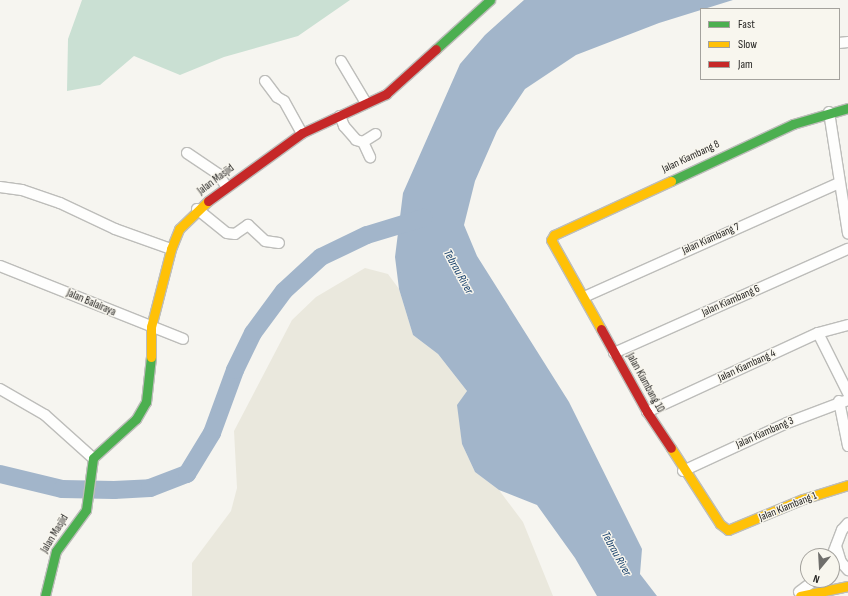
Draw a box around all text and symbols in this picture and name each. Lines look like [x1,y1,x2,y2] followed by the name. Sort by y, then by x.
[700,8,840,80] legend
[738,17,755,32] text: Fast
[738,37,757,52] text: Slow
[738,57,753,72] text: Jam
[660,138,722,176] street label: Jalan Kiambang 8
[195,162,237,198] street label: Jalan Masjid
[680,220,742,258] street label: Jalan Kiambang 7
[440,247,476,297] water label: Tebrau River
[700,282,762,320] street label: Jalan Kiambang 6
[64,287,118,319] street label: Jalan Balairaya
[716,347,778,385] street label: Jalan Kiambang 4
[623,351,667,415] street label: Jalan Kiambang 10
[734,414,796,452] street label: Jalan Kiambang 3
[757,489,819,525] street label: Jalan Kiambang 1
[38,512,72,556] street label: Jalan Masjid
[598,529,634,579] water label: Tebrau River
[800,548,840,588] north arrow
[812,572,821,586] text: N

